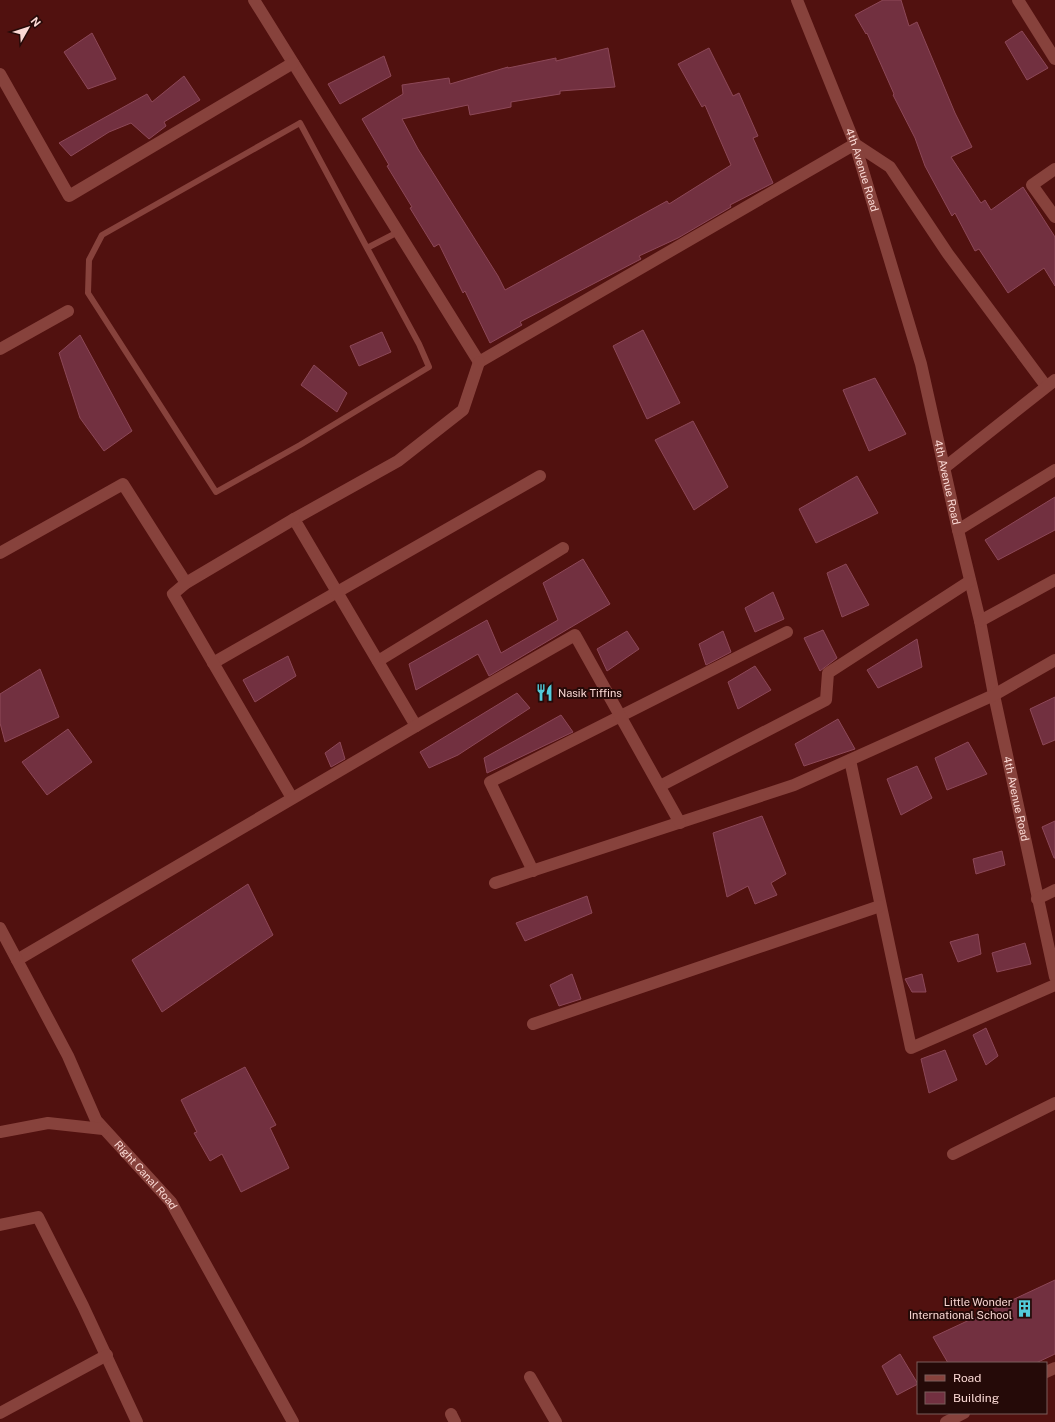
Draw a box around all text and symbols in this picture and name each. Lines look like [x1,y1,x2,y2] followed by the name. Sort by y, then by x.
[8,8,48,48] north arrow
[28,15,43,29] text: N
[843,126,881,213] street label: 4th Avenue Road
[932,439,963,526] street label: 4th Avenue Road
[535,683,555,703] restaurant icon: Nasik Tiffins
[558,687,622,699] place label: Nasik Tiffins
[1001,755,1031,842] street label: 4th Avenue Road
[112,1138,180,1211] street label: Right Canal Road
[909,1296,1012,1321] place label: Little Wonder International School
[1015,1298,1035,1318] building icon: Little Wonder International School
[917,1362,1047,1414] legend
[953,1371,981,1385] text: Road
[953,1391,999,1405] text: Building

